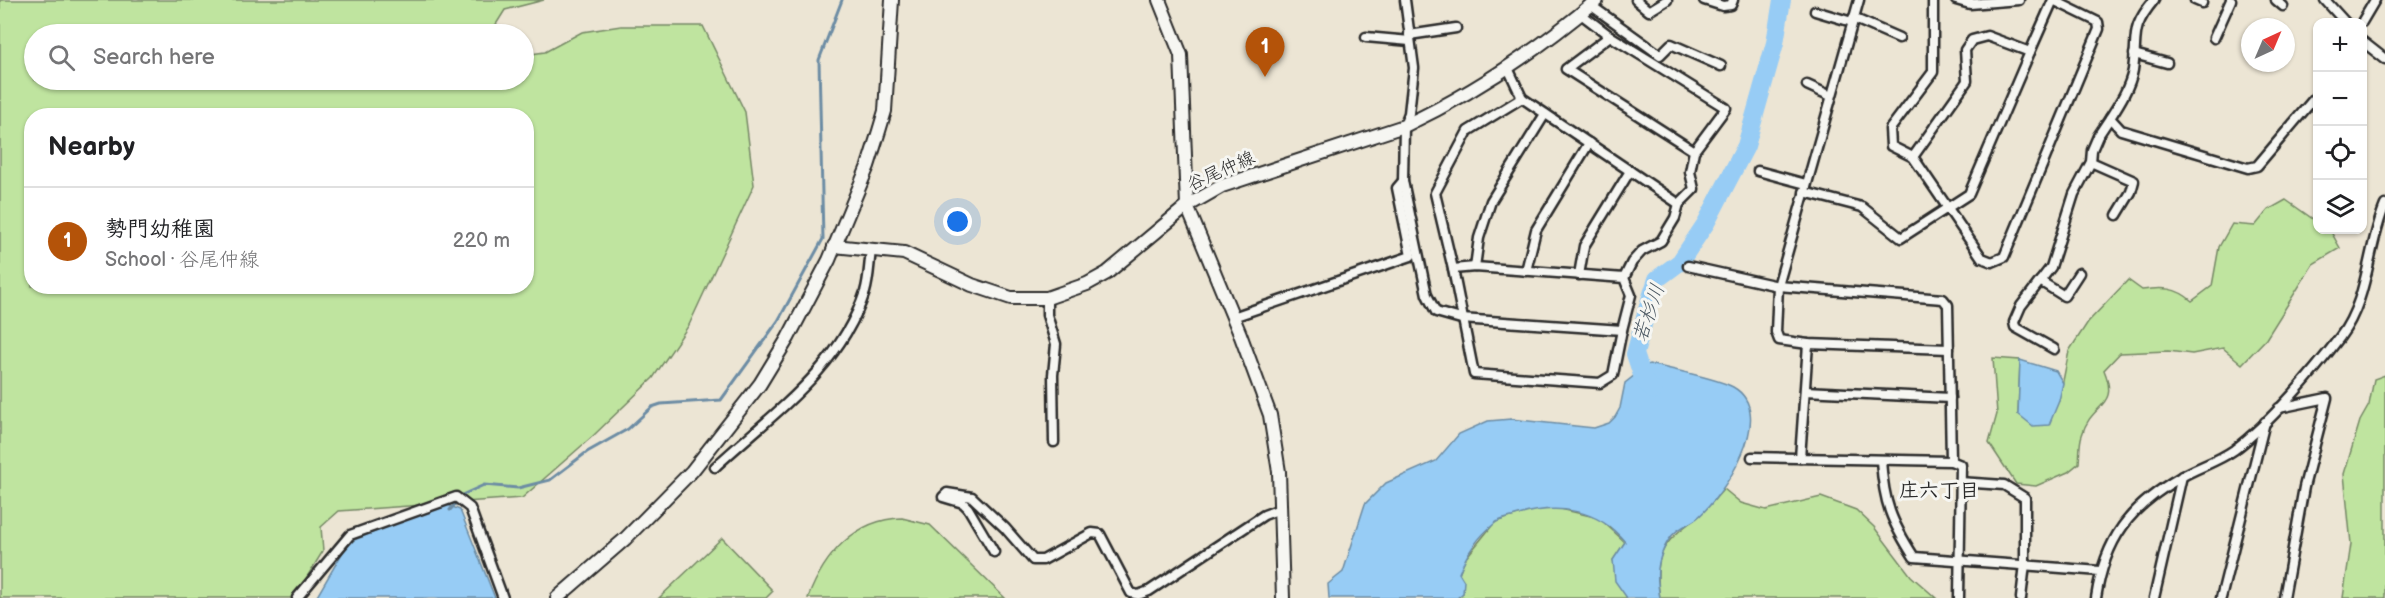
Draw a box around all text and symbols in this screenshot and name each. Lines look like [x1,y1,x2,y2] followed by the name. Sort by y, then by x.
[2241,18,2295,72] north arrow
[2313,18,2367,234] map controls
[2313,18,2367,72] button: +
[24,24,534,90] search box
[1246,28,1284,77] pin: 1
[45,41,78,74] icon: search
[93,44,215,71] text: Search here
[2313,72,2367,126] button: −
[2313,126,2367,180] button: locate
[48,132,135,163] text: Nearby
[1184,147,1258,195] street label: 谷尾仲線
[2313,180,2367,234] button: layers
[943,207,972,236] your location
[105,216,215,243] text: 勢門幼稚園
[63,229,72,253] text: 1
[453,229,510,253] text: 220 m
[105,248,259,272] text: School · 谷尾仲線
[1628,281,1670,345] water label: 若杉川
[1899,479,1979,503] district label: 庄六丁目

